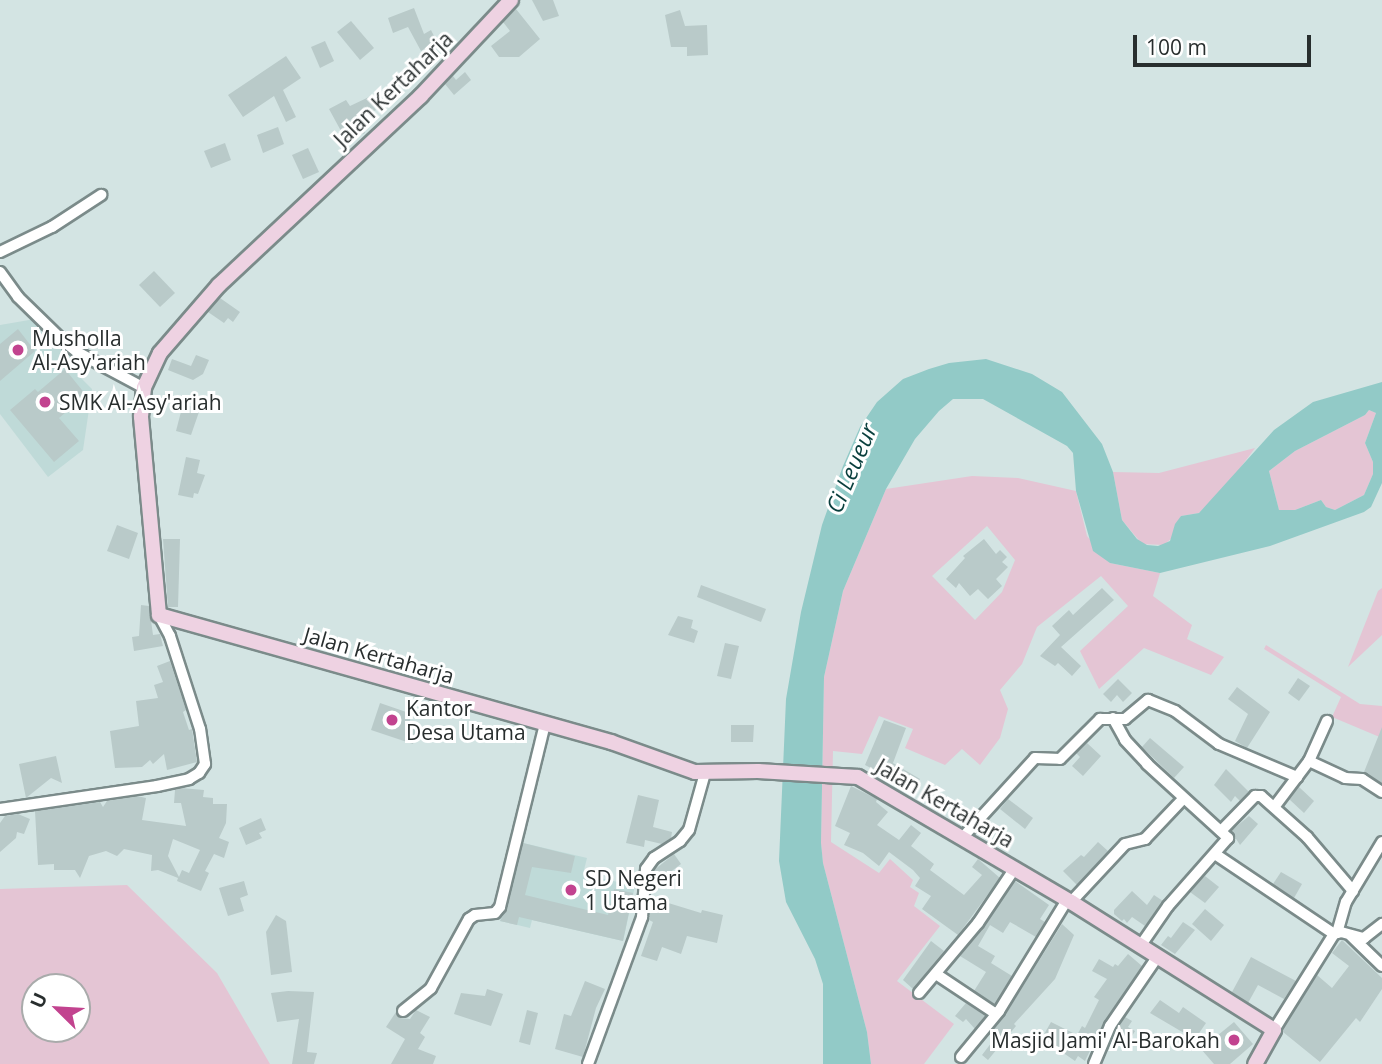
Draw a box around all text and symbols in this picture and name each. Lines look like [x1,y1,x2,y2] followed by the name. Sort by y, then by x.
[1137,21,1316,65] scale bar
[328,26,458,152] street label: Jalan Kertaharja
[1146,33,1207,61] text: 100 m
[32,325,146,375] place label: Musholla Al-Asy'ariah
[10,342,26,358] marker: Musholla Al-Asy'ariah
[59,389,222,415] place label: SMK Al-Asy'ariah
[37,394,53,410] marker: SMK Al-Asy'ariah
[820,419,882,517] water label: Ci Leueur
[301,622,457,688] street label: Jalan Kertaharja
[406,695,526,745] place label: Kantor Desa Utama
[384,712,400,728] marker: Kantor Desa Utama
[872,753,1018,853] street label: Jalan Kertaharja
[585,865,682,915] place label: SD Negeri 1 Utama
[563,882,579,898] marker: SD Negeri 1 Utama
[21,973,91,1043] north arrow
[24,988,53,1012] text: U
[991,1027,1220,1053] place label: Masjid Jami' Al-Barokah
[1226,1032,1242,1048] marker: Masjid Jami' Al-Barokah

